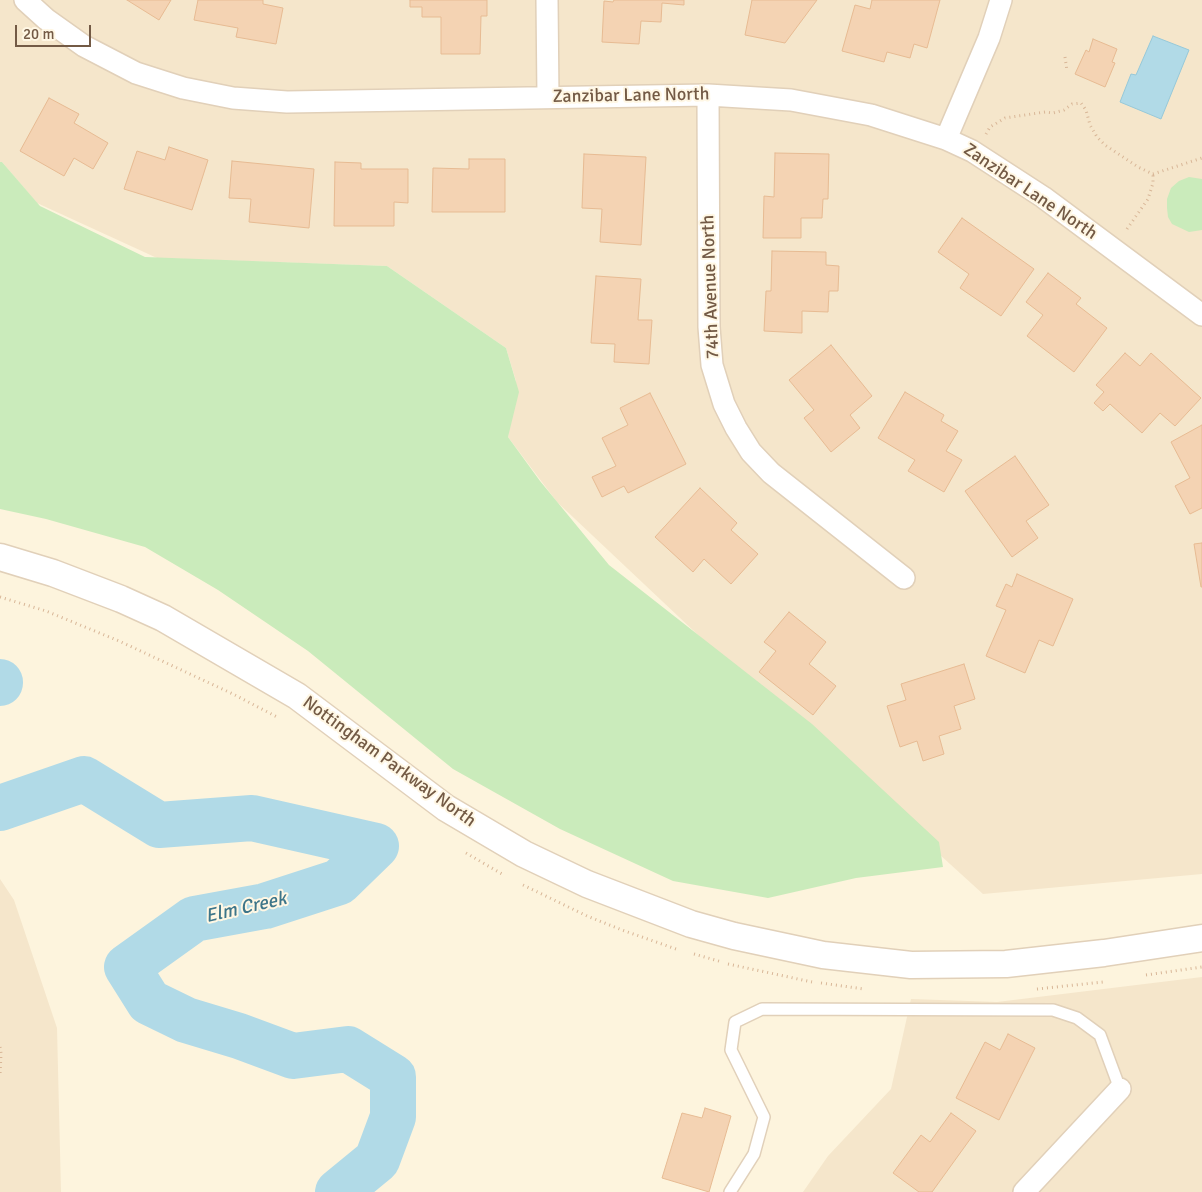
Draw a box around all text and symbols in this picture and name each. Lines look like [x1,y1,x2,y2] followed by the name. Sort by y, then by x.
[18,15,94,47] scale bar
[23,25,54,43] text: 20 m
[552,84,710,108] street label: Zanzibar Lane North
[959,139,1101,245] street label: Zanzibar Lane North
[698,214,724,360] street label: 74th Avenue North
[298,692,480,832] street label: Nottingham Parkway North
[203,888,289,928] water label: Elm Creek

